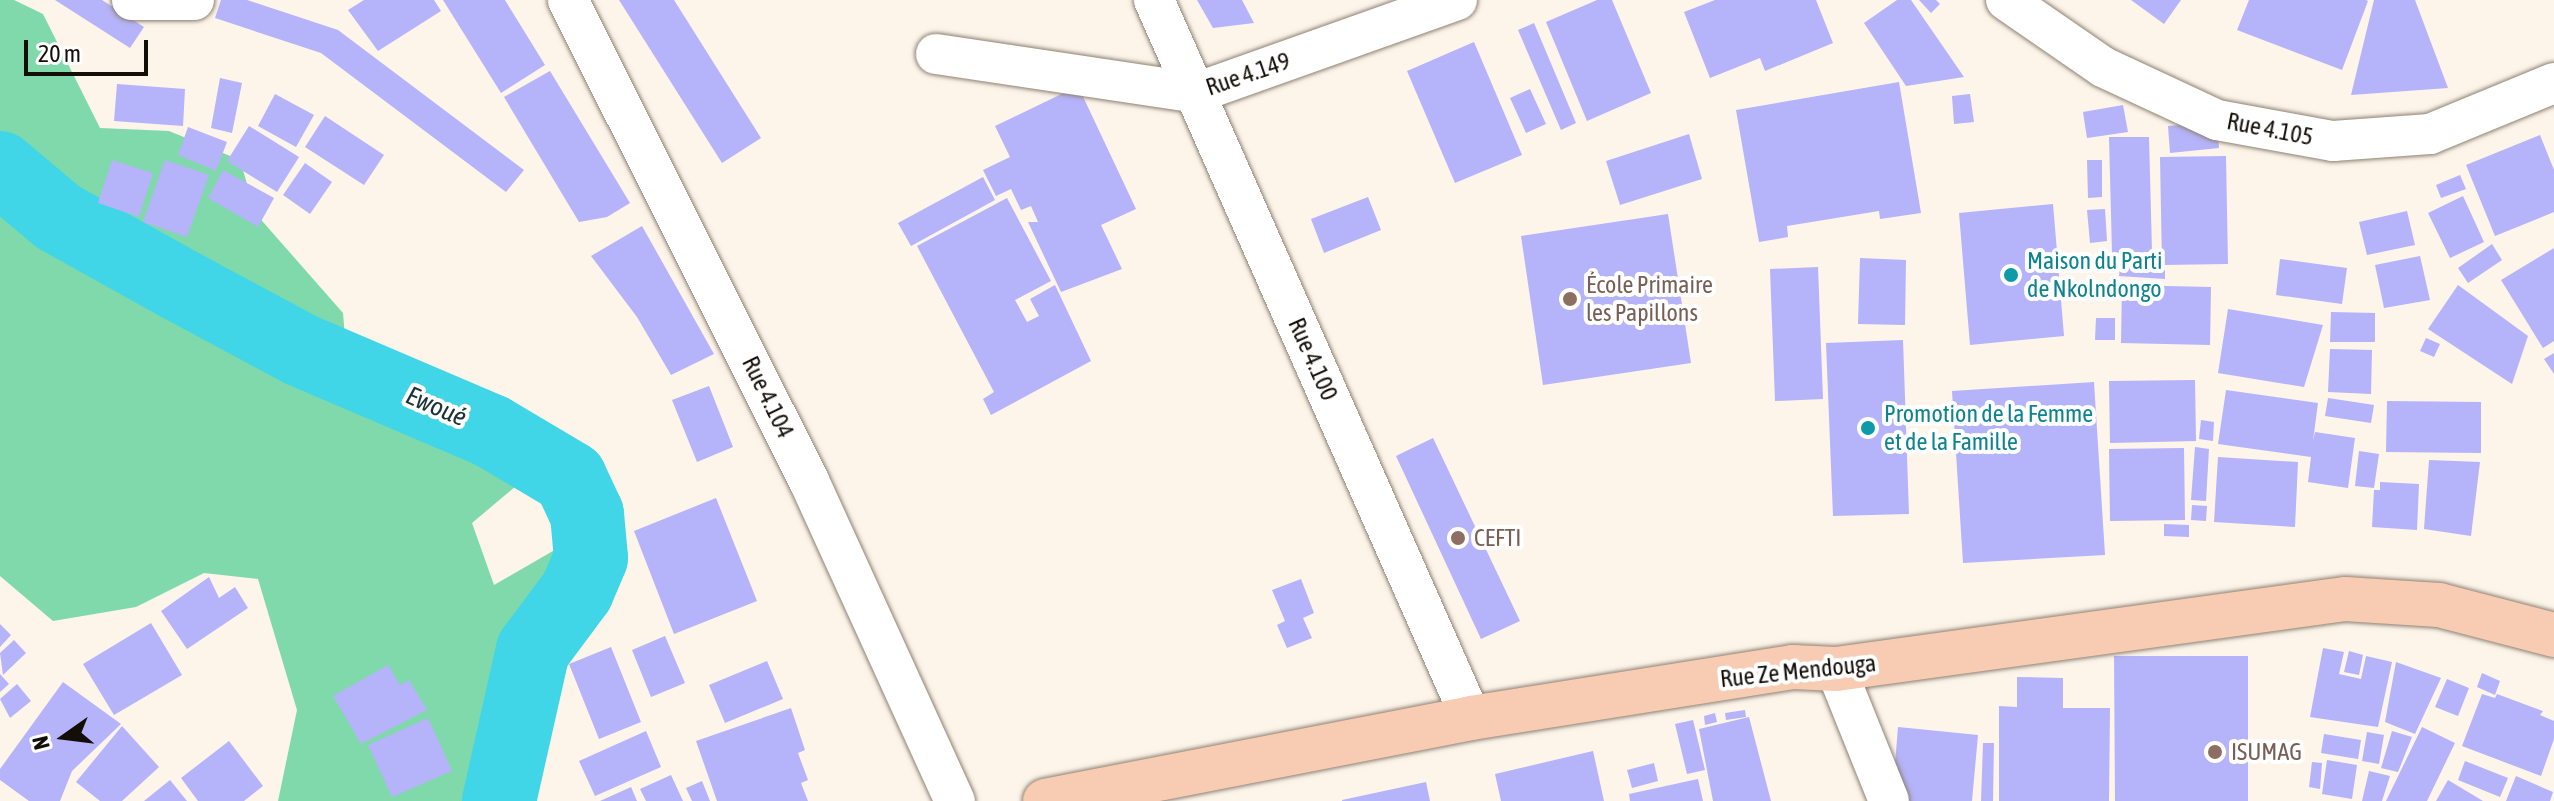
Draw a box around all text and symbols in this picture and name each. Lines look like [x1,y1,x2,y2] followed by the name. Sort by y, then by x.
[28,24,152,74] scale bar
[38,40,81,67] text: 20 m
[1202,46,1294,102] street label: Rue 4.149
[2224,107,2316,151] street label: Rue 4.105
[2027,247,2162,303] place label: Maison du Parti de Nkolndongo
[2002,266,2020,284] marker: Maison du Parti de Nkolndongo
[1586,271,1713,327] place label: École Primaire les Papillons
[1561,290,1579,308] marker: École Primaire les Papillons
[1282,313,1344,405] street label: Rue 4.100
[736,352,800,442] street label: Rue 4.104
[401,380,471,434] water label: Ewoué
[1884,400,2093,456] place label: Promotion de la Femme et de la Famille
[1859,419,1877,437] marker: Promotion de la Femme et de la Famille
[1474,524,1521,552] place label: CEFTI
[1449,529,1467,547] marker: CEFTI
[1719,648,1877,694] street label: Rue Ze Mendouga
[24,697,104,777] north arrow
[27,733,55,752] text: N
[2231,738,2302,766] place label: ISUMAG
[2206,743,2224,761] marker: ISUMAG

